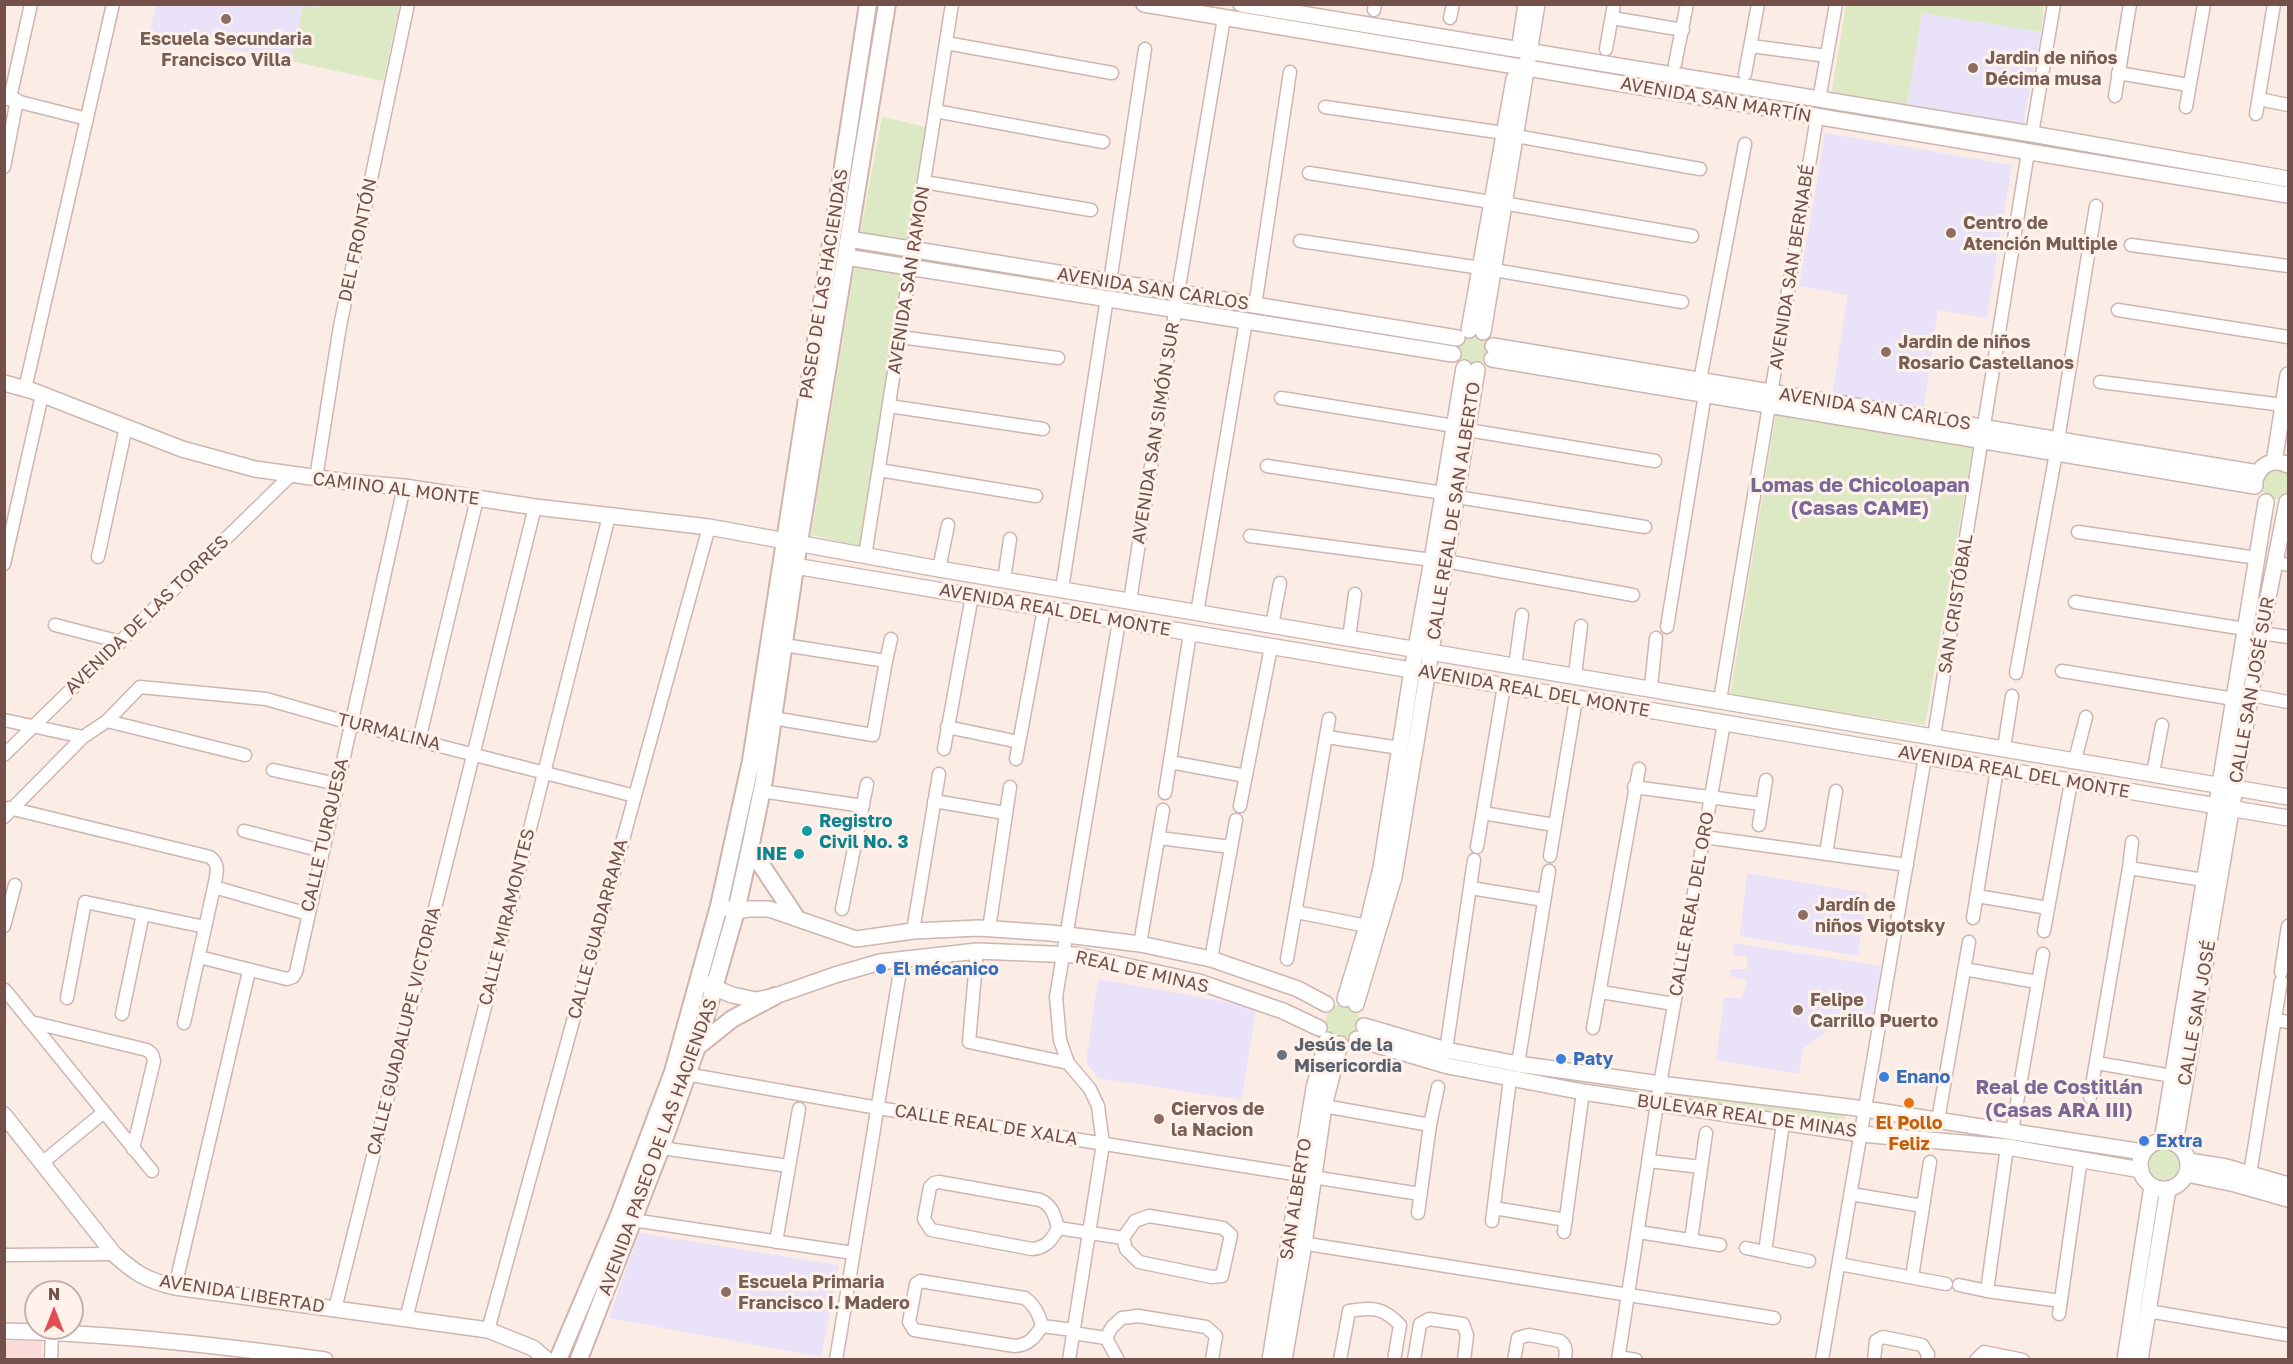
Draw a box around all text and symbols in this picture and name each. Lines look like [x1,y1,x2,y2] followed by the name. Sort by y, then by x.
[219,12,233,26] marker: Escuela Secundaria Francisco Villa
[140,28,312,70] place label: Escuela Secundaria Francisco Villa
[1985,47,2118,90] place label: Jardin de niños Décima musa
[1966,61,1980,75] marker: Jardin de niños Décima musa
[1619,73,1813,127] street label: AVENIDA SAN MARTÍN
[1765,163,1819,371] street label: AVENIDA SAN BERNABÉ
[795,167,853,401] street label: PASEO DE LAS HACIENDAS
[334,176,382,304] street label: DEL FRONTÓN
[883,184,935,376] street label: AVENIDA SAN RAMON
[1963,212,2118,254] place label: Centro de Atención Multiple
[1944,226,1958,240] marker: Centro de Atención Multiple
[1056,263,1250,315] street label: AVENIDA SAN CARLOS
[1128,321,1184,545] street label: AVENIDA SAN SIMÓN SUR
[1898,331,2074,374] place label: Jardin de niños Rosario Castellanos
[1879,345,1893,359] marker: Jardin de niños Rosario Castellanos
[1423,380,1485,642] street label: CALLE REAL DE SAN ALBERTO
[1778,383,1972,435] street label: AVENIDA SAN CARLOS
[311,468,481,510] street label: CAMINO AL MONTE
[1750,474,1970,521] district label: Lomas de Chicoloapan (Casas CAME)
[61,531,233,699] street label: AVENIDA DE LAS TORRES
[1934,533,1978,675] street label: SAN CRISTÓBAL
[938,579,1172,641] street label: AVENIDA REAL DEL MONTE
[2225,595,2279,785] street label: CALLE SAN JOSÉ SUR
[1417,660,1651,722] street label: AVENIDA REAL DEL MONTE
[335,709,443,755] street label: TURMALINA
[1897,741,2131,803] street label: AVENIDA REAL DEL MONTE
[297,756,353,914] street label: CALLE TURQUESA
[819,810,908,852] place label: Registro Civil No. 3
[1665,810,1719,998] street label: CALLE REAL DEL ORO
[800,824,814,838] marker: Registro Civil No. 3
[475,826,539,1008] street label: CALLE MIRAMONTES
[564,837,632,1021] street label: CALLE GUADARRAMA
[756,843,787,865] place label: INE
[792,847,806,861] marker: INE
[1815,894,1945,936] place label: Jardín de niños Vigotsky
[363,904,445,1158] street label: CALLE GUADALUPE VICTORIA
[1796,908,1810,922] marker: Jardín de niños Vigotsky
[2174,939,2220,1087] street label: CALLE SAN JOSÉ
[1073,946,1211,998] street label: REAL DE MINAS
[893,958,999,980] place label: El mécanico
[874,962,888,976] marker: El mécanico
[1810,989,1938,1032] place label: Felipe Carrillo Puerto
[594,996,722,1298] street label: AVENIDA PASEO DE LAS HACIENDAS
[1791,1003,1805,1017] marker: Felipe Carrillo Puerto
[1294,1034,1402,1076] place label: Jesús de la Misericordia
[1275,1048,1289,1062] marker: Jesús de la Misericordia
[1573,1048,1613,1070] place label: Paty
[1554,1052,1568,1066] marker: Paty
[1896,1066,1950,1088] place label: Enano
[1877,1070,1891,1084] marker: Enano
[1976,1076,2142,1123] district label: Real de Costitlán (Casas ARA III)
[1635,1090,1859,1142] street label: BULEVAR REAL DE MINAS
[1902,1096,1916,1110] marker: El Pollo Feliz
[1171,1098,1264,1140] place label: Ciervos de la Nacion
[893,1100,1079,1150] street label: CALLE REAL DE XALA
[1152,1112,1166,1126] marker: Ciervos de la Nacion
[1875,1112,1943,1154] place label: El Pollo Feliz
[2156,1130,2202,1152] place label: Extra
[2137,1134,2151,1148] marker: Extra
[1276,1137,1316,1261] street label: SAN ALBERTO
[158,1270,326,1318] street label: AVENIDA LIBERTAD
[738,1271,910,1314] place label: Escuela Primaria Francisco I. Madero
[24,1280,84,1340] north arrow
[48,1284,60,1304] text: N
[719,1285,733,1299] marker: Escuela Primaria Francisco I. Madero

